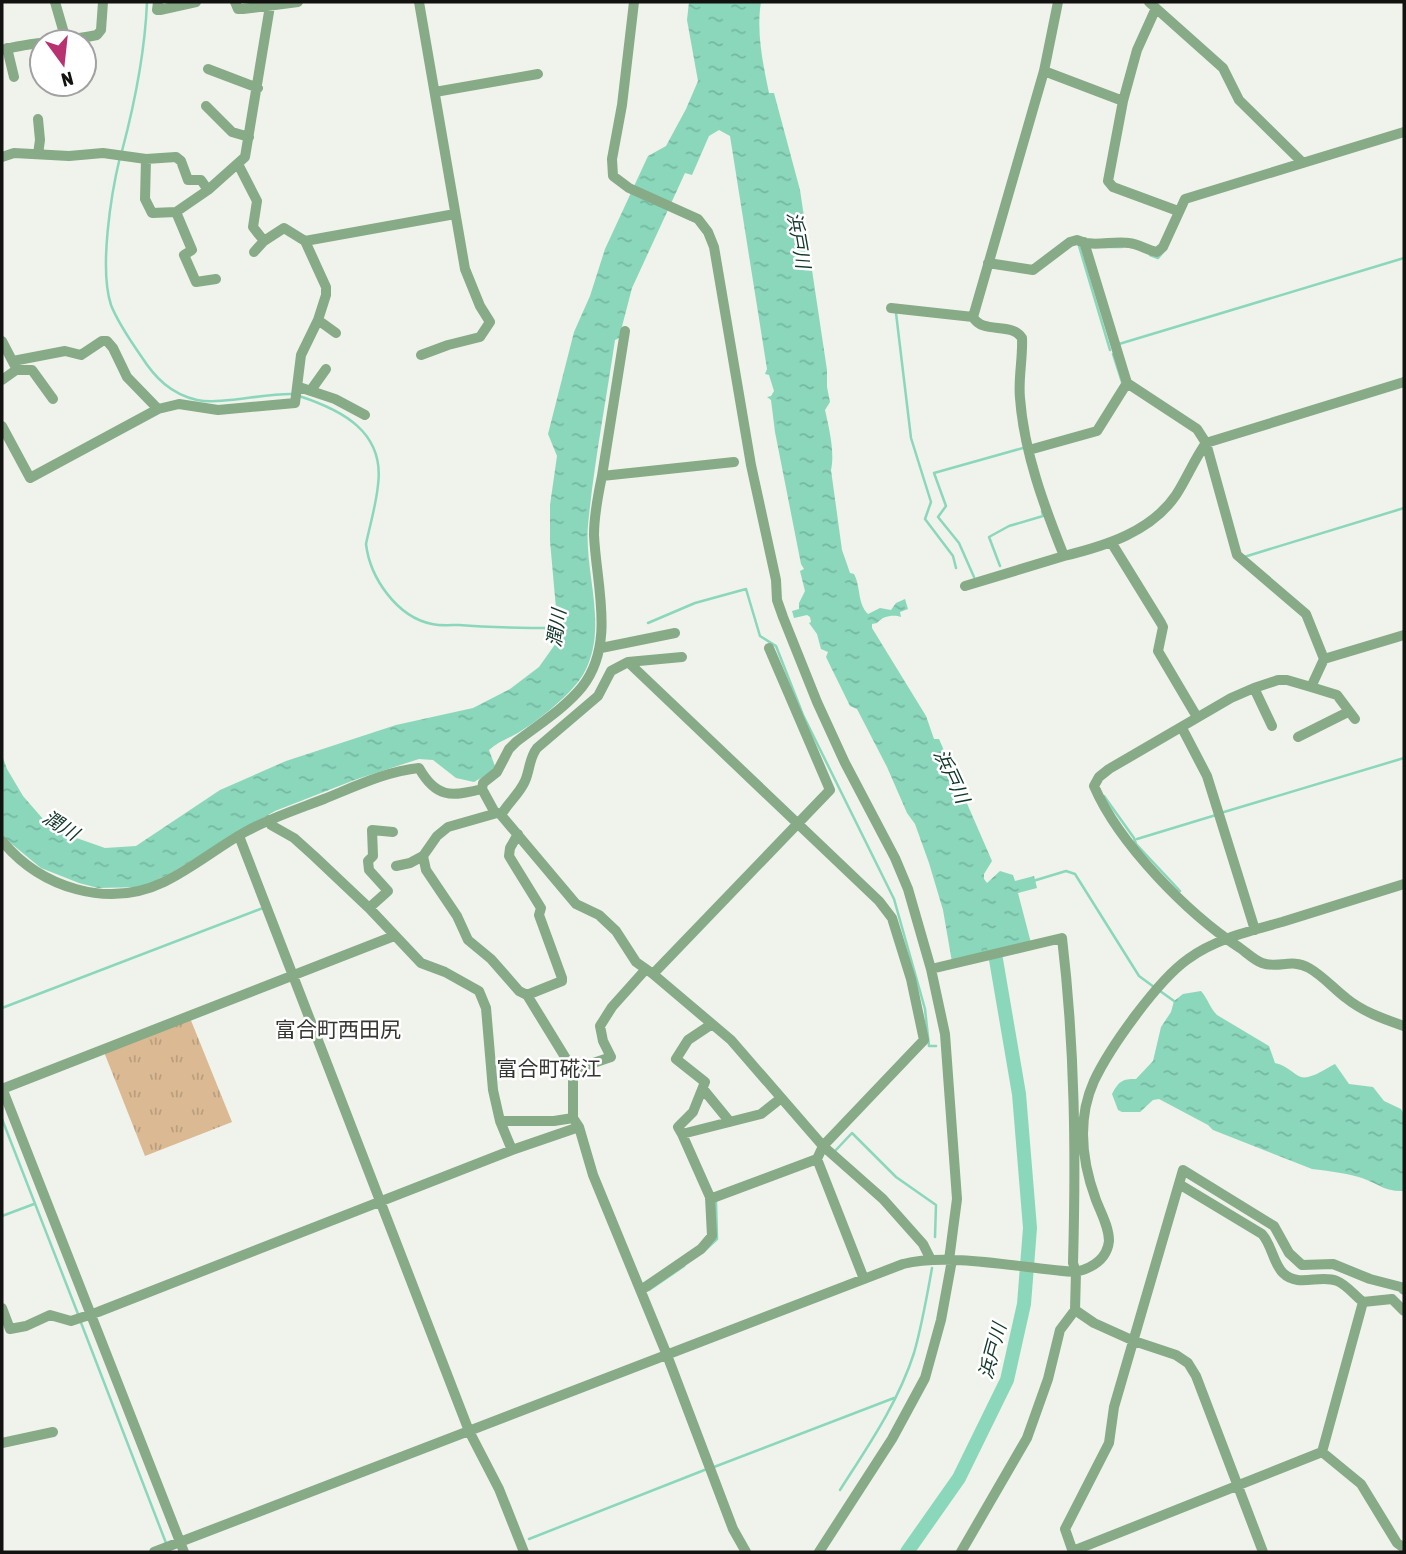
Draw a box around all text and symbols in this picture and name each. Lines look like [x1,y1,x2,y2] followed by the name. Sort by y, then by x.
[28,28,98,98] north arrow
[59,67,76,91] text: N
[783,210,815,272] water label: 浜戸川
[542,606,570,648] water label: 潤川
[930,746,975,808] water label: 浜戸川
[39,806,85,845] water label: 潤川
[275,1017,401,1041] district label: 富合町西田尻
[497,1056,602,1080] district label: 富合町硴江
[974,1319,1011,1381] water label: 浜戸川

